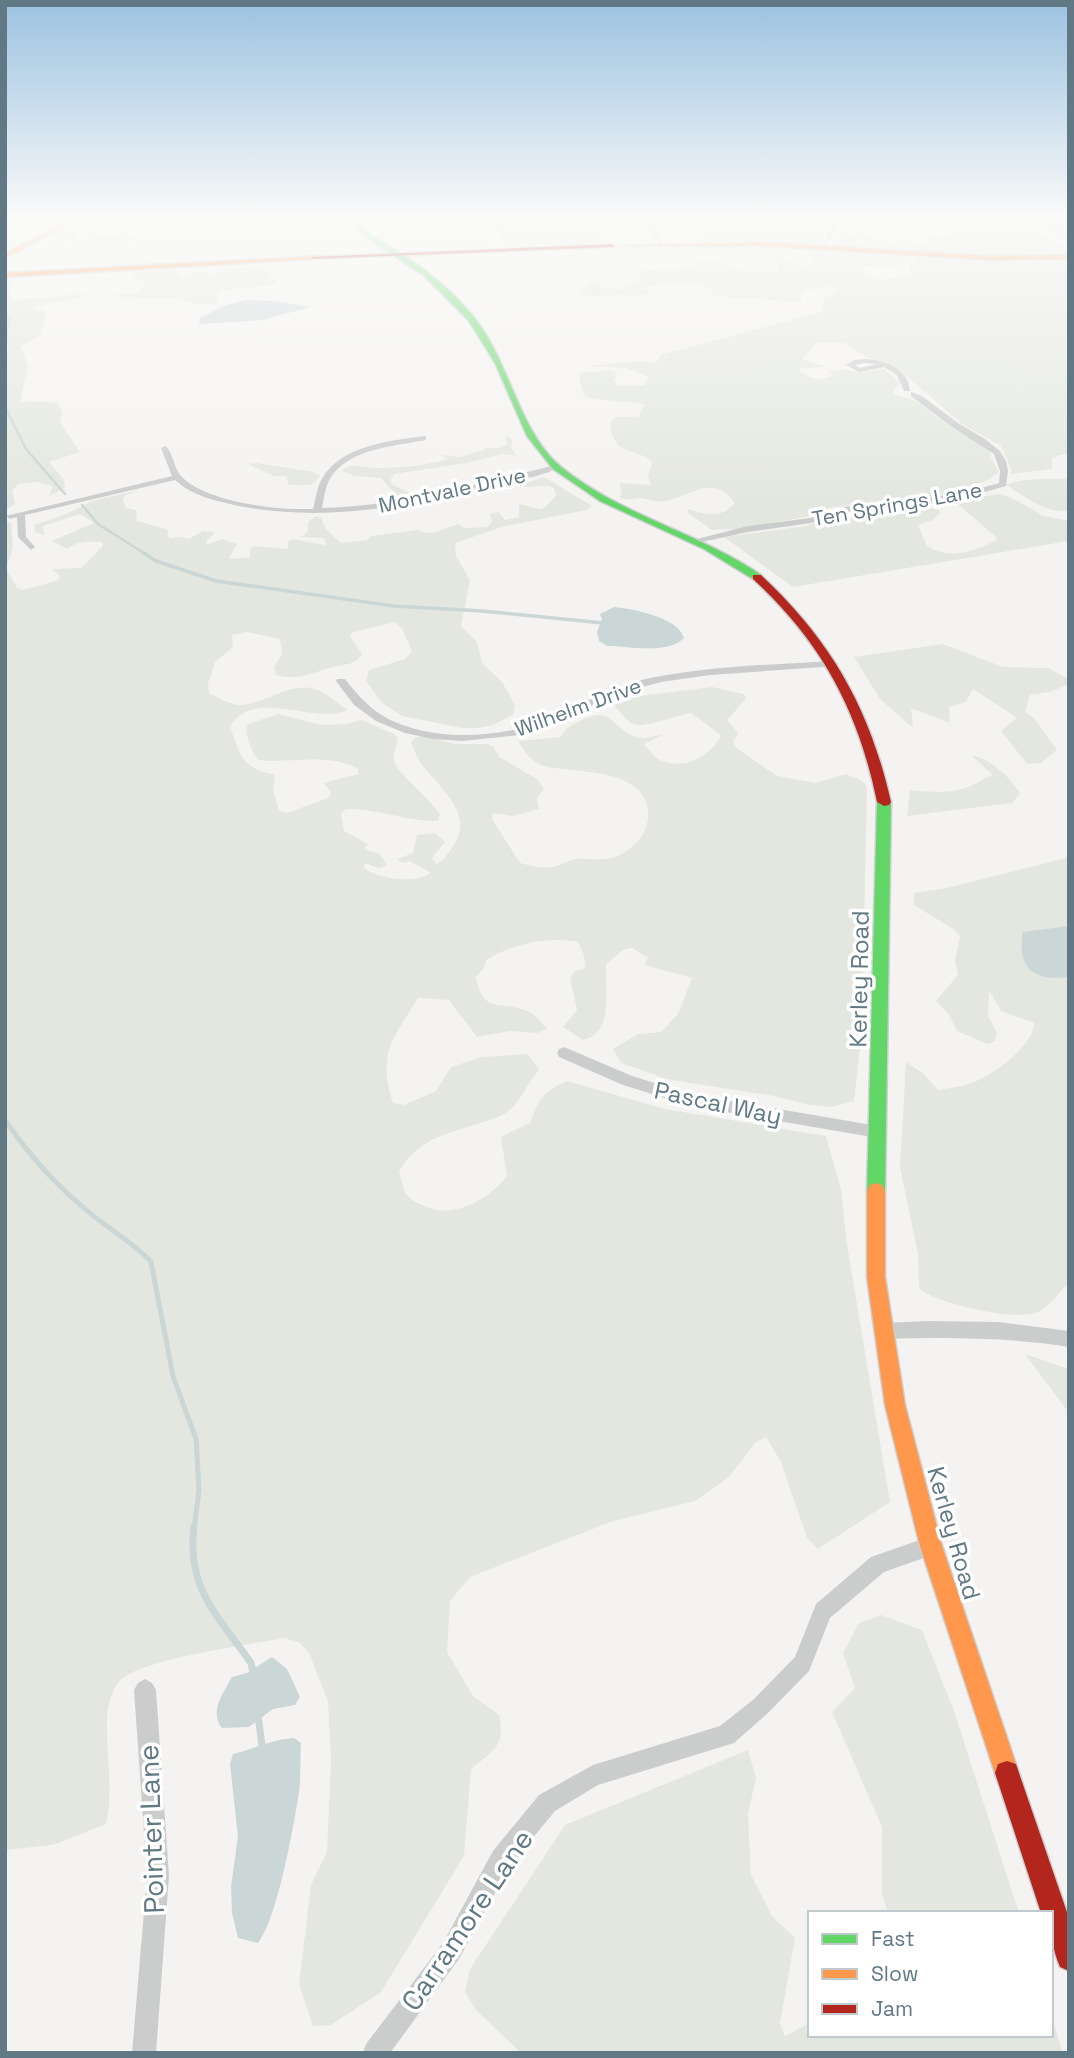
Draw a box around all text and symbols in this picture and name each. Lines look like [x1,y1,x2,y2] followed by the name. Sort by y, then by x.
[376,461,528,519] street label: Montvale Drive
[810,476,984,532] street label: Ten Springs Lane
[511,672,645,742] street label: Wilhelm Drive
[842,910,876,1048] street label: Kerley Road
[651,1074,785,1132] street label: Pascal Way
[920,1463,988,1603] street label: Kerley Road
[130,1744,172,1914] street label: Pointer Lane
[393,1822,541,2018] street label: Carramore Lane
[808,1911,1053,2037] legend
[871,1925,915,1952] text: Fast
[871,1960,919,1987] text: Slow
[871,1995,913,2022] text: Jam

